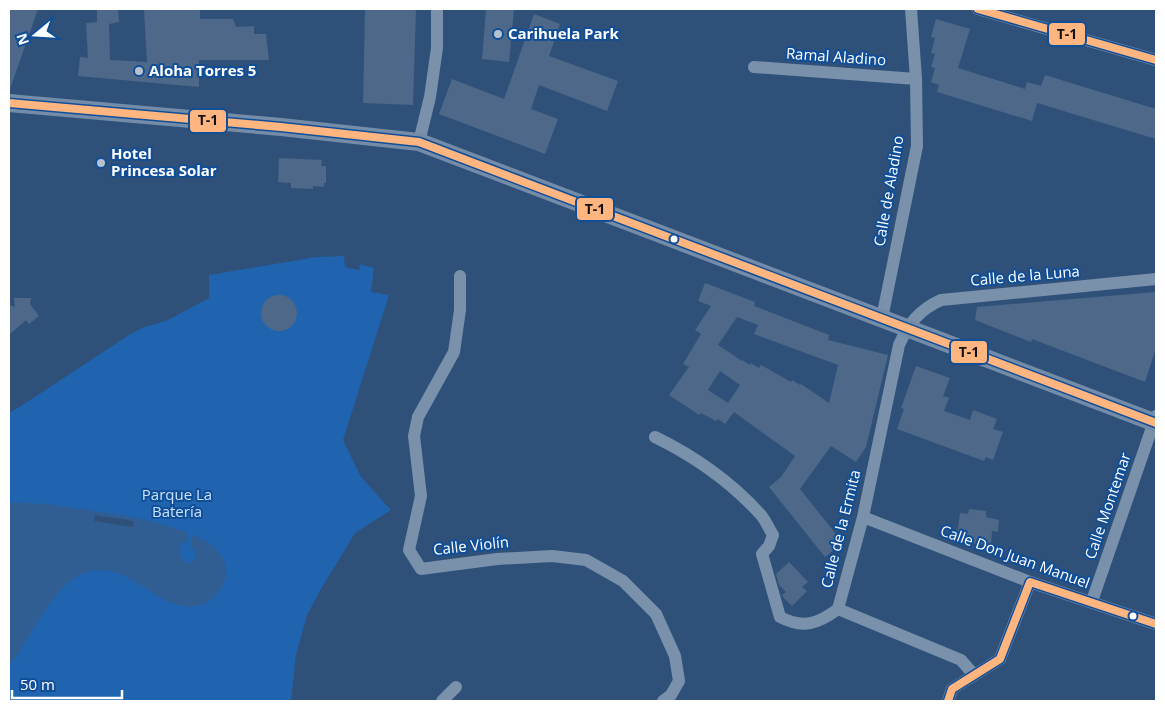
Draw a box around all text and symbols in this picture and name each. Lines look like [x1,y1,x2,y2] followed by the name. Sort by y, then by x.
[10,10,60,60] north arrow
[1048,22,1086,46] line badge: T-1
[508,23,619,43] place label: Carihuela Park
[1057,24,1077,43] text: T-1
[492,28,504,40] marker: Carihuela Park
[11,31,33,48] text: N
[785,43,887,69] street label: Ramal Aladino
[149,60,256,80] place label: Aloha Torres 5
[133,65,145,77] marker: Aloha Torres 5
[189,109,227,133] line badge: T-1
[198,110,218,129] text: T-1
[868,134,908,248] street label: Calle de Aladino
[111,143,217,180] place label: Hotel Princesa Solar
[95,157,107,169] marker: Hotel Princesa Solar
[576,197,614,221] line badge: T-1
[585,199,605,218] text: T-1
[669,234,679,244] unlabelled marker
[969,260,1080,290] street label: Calle de la Luna
[950,340,988,364] line badge: T-1
[959,342,979,361] text: T-1
[1079,450,1135,562] street label: Calle Montemar
[816,468,864,590] street label: Calle de la Ermita
[142,484,212,521] park label: Parque La Batería
[938,520,1093,592] street label: Calle Don Juan Manuel
[432,531,510,559] street label: Calle Violín
[1128,611,1138,621] unlabelled marker
[12,668,122,700] scale bar
[20,674,55,694] text: 50 m

